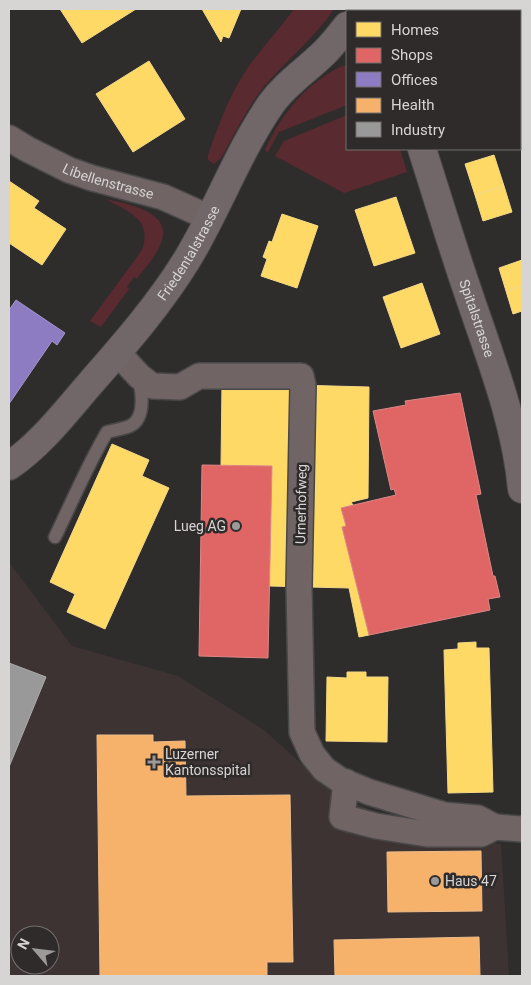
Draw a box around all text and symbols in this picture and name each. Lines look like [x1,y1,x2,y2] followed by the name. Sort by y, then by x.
[346,10,521,150] legend
[391,21,439,39] text: Homes
[391,46,433,64] text: Shops
[391,71,438,89] text: Offices
[391,96,435,114] text: Health
[391,121,445,139] text: Industry
[60,160,156,202] street label: Libellenstrasse
[154,203,223,304] street label: Friedentalstrasse
[456,277,498,359] street label: Spitalstrasse
[292,464,310,544] street label: Urnerhofweg
[174,518,226,534] place label: Lueg AG
[230,520,242,532] marker: Lueg AG
[165,746,251,778] place label: Luzerner Kantonsspital
[147,755,161,769] marker: Luzerner Kantonsspital
[445,873,497,889] place label: Haus 47
[429,875,441,887] marker: Haus 47
[10,925,60,975] north arrow
[14,936,33,952] text: N

